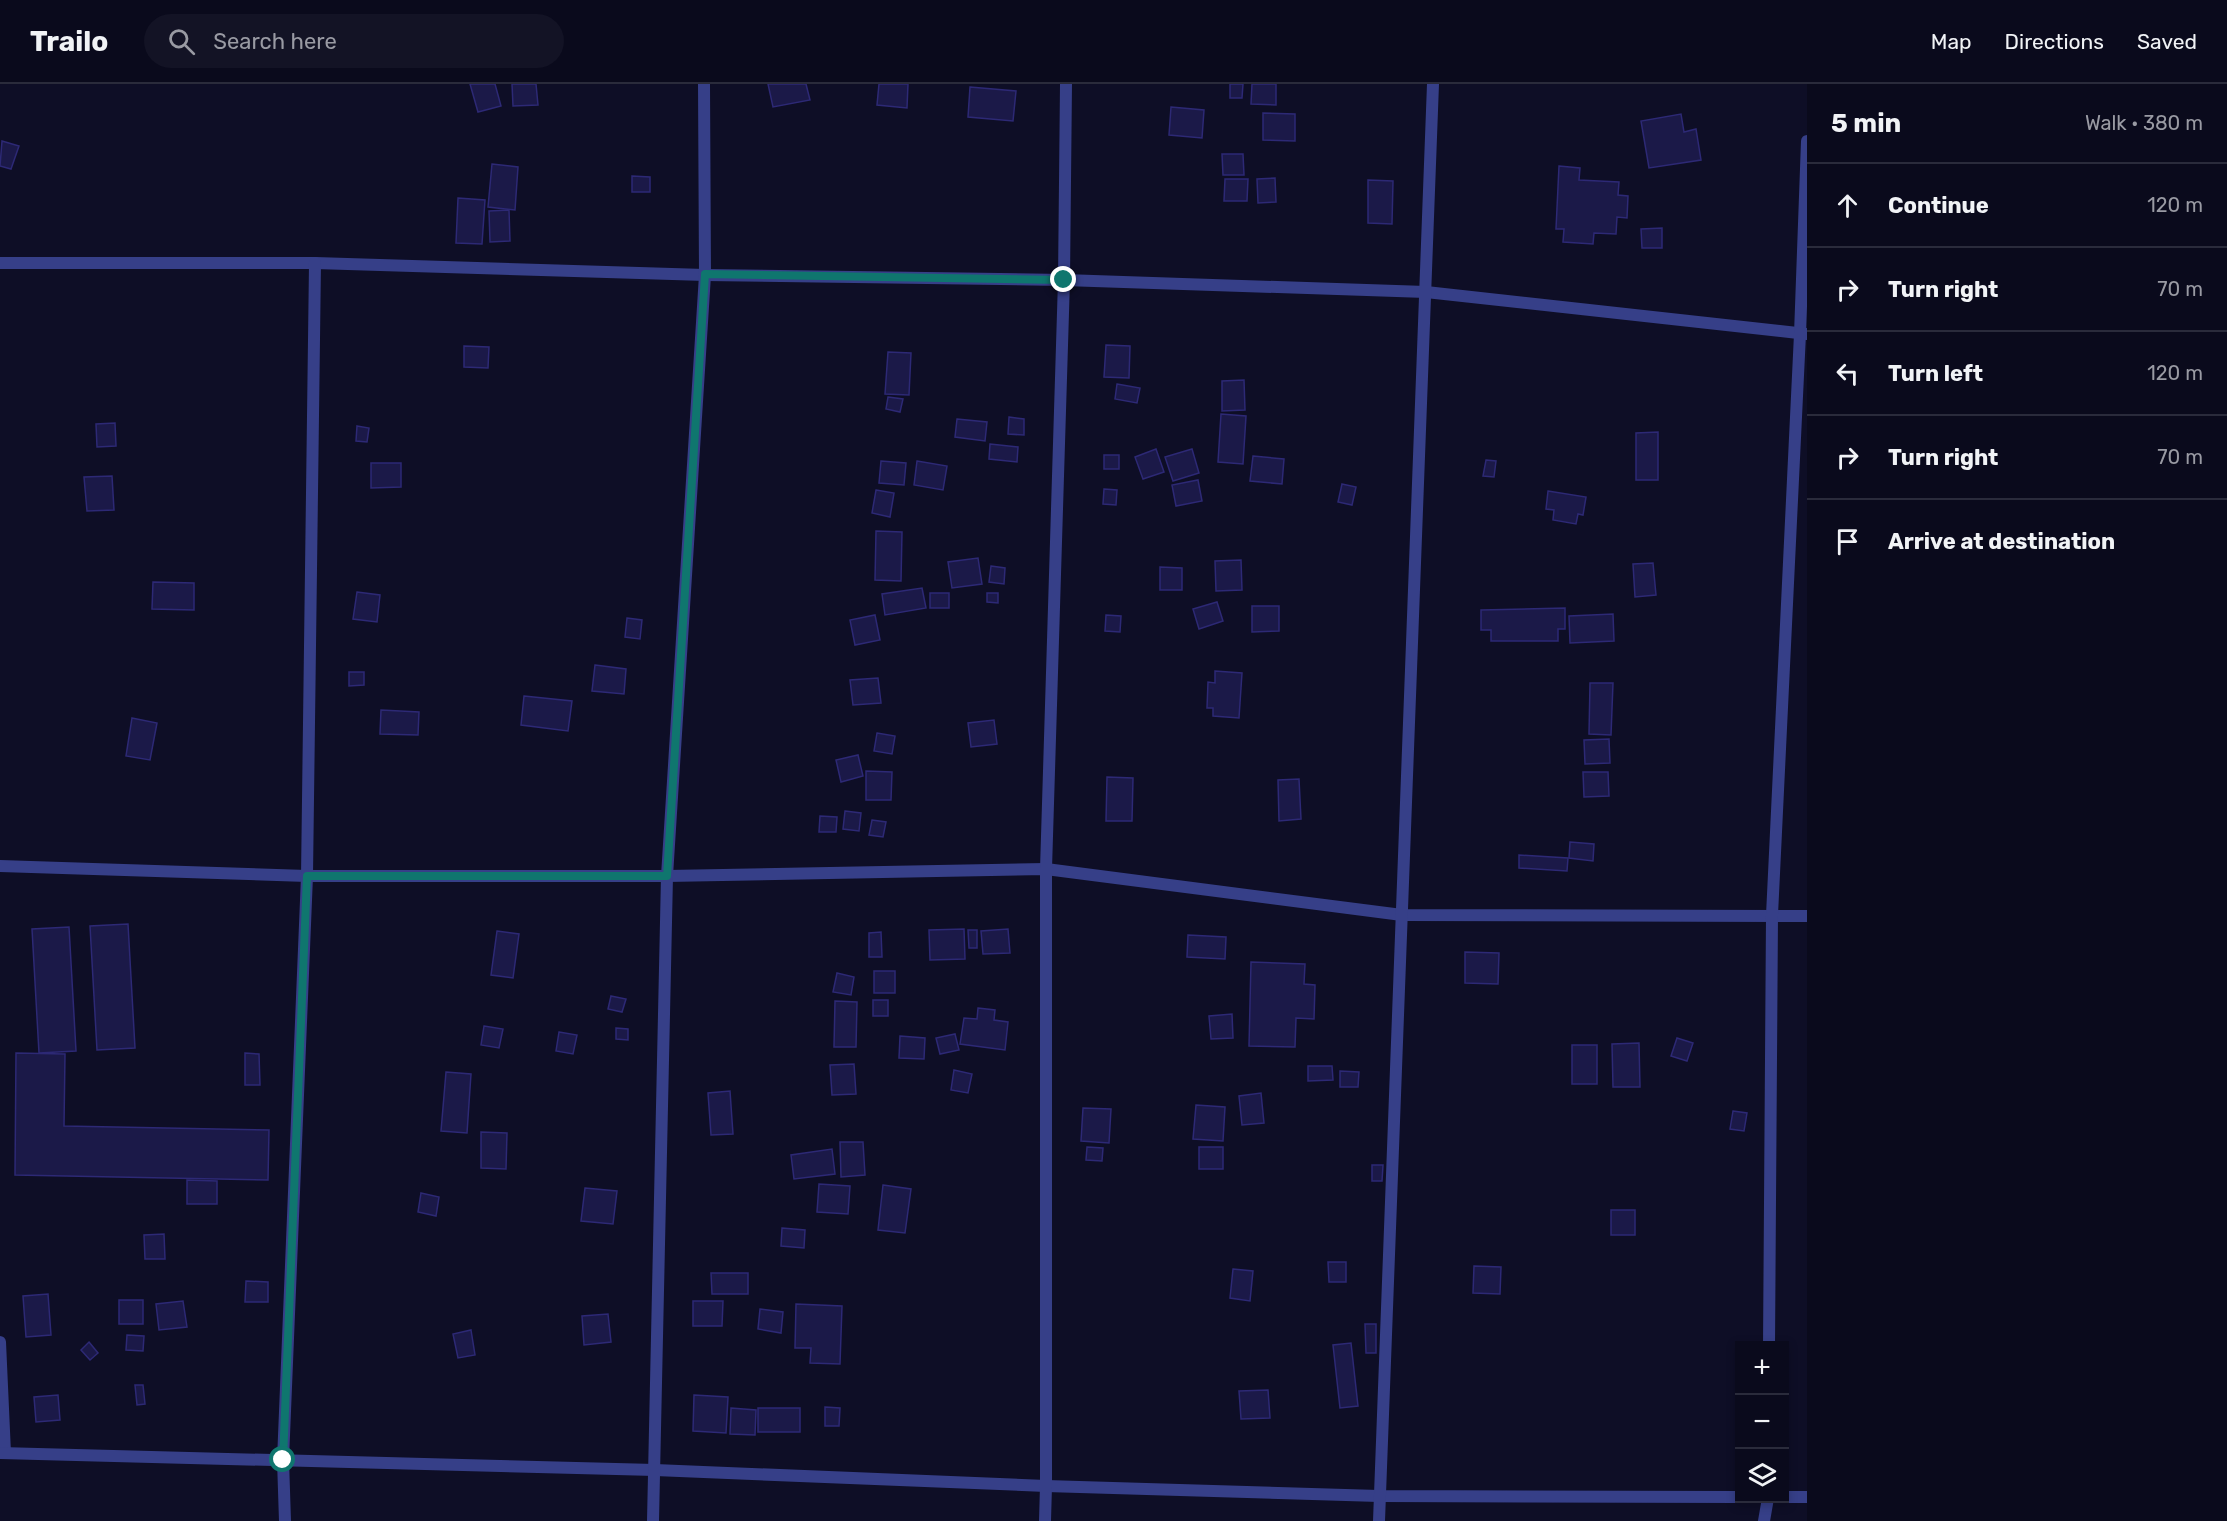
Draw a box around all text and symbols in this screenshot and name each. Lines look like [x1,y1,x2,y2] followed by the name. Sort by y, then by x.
[144,14,564,68] search box
[30,25,108,58] text: Trailo
[165,25,198,58] icon: search
[213,28,337,55] text: Search here
[1931,29,1972,54] text: Map
[2005,29,2104,54] text: Directions
[2137,29,2197,54] text: Saved
[1831,108,1901,139] text: 5 min
[2085,111,2203,135] text: Walk · 380 m
[1831,189,1864,222] icon: ahead
[1888,192,1989,219] text: Continue
[2147,193,2203,217] text: 120 m
[1050,266,1076,292] route end
[1831,273,1864,306] icon: right
[1888,276,1998,303] text: Turn right
[2157,277,2203,301] text: 70 m
[1831,357,1864,390] icon: left
[1888,360,1983,387] text: Turn left
[2147,361,2203,385] text: 120 m
[1831,441,1864,474] icon: right
[1888,444,1998,471] text: Turn right
[2157,445,2203,469] text: 70 m
[1831,525,1864,558] icon: arrive
[1888,528,2115,555] text: Arrive at destination
[1735,1341,1789,1503] map controls
[1735,1341,1789,1395] button: +
[1735,1395,1789,1449] button: −
[269,1446,295,1472] route start
[1735,1449,1789,1503] button: layers

